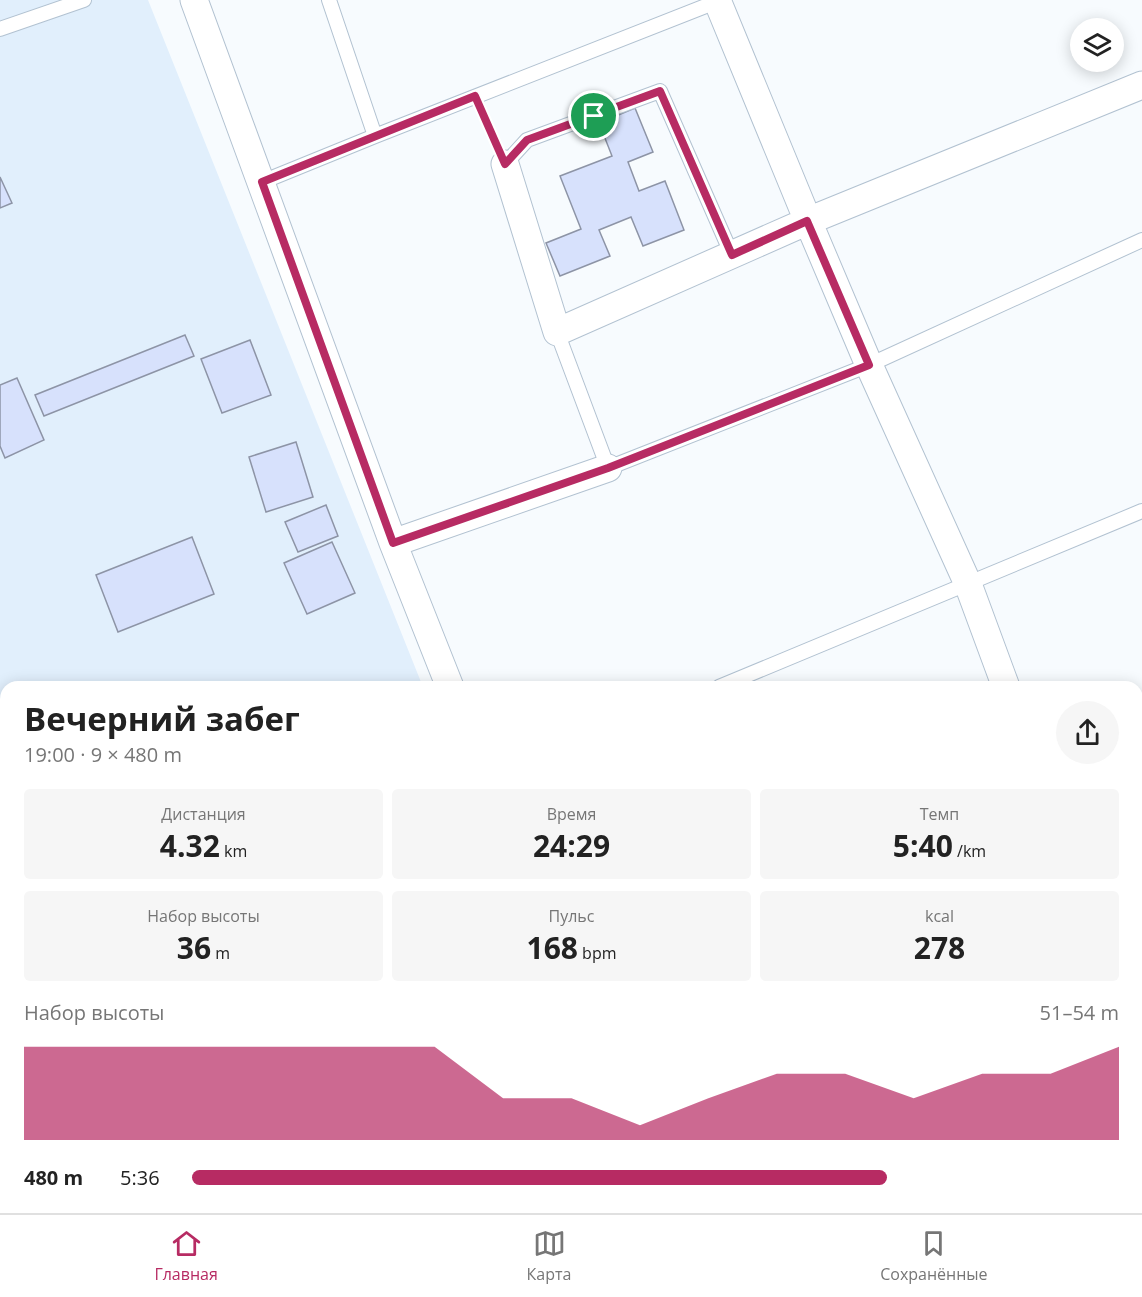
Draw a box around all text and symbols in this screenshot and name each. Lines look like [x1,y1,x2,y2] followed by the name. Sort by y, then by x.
[1070,18,1124,72] map controls
[1070,18,1124,72] button: layers
[568,90,619,141] pin
[577,99,610,132] icon: arrive
[24,696,300,741] text: Вечерний забег
[1056,701,1119,764] button: share
[24,741,182,768] text: 19:00 · 9 × 480 m
[161,803,246,825] text: Дистанция
[547,803,596,825] text: Время
[920,803,959,825] text: Темп
[160,825,220,866] text: 4.32
[533,825,610,866] text: 24:29
[893,825,953,866] text: 5:40
[220,840,247,862] text: km
[953,840,986,862] text: /km
[147,905,260,927] text: Набор высоты
[549,905,594,927] text: Пульс
[925,905,954,927] text: kcal
[177,927,211,968] text: 36
[526,927,578,968] text: 168
[914,927,965,968] text: 278
[211,942,230,964] text: m
[578,942,617,964] text: bpm
[24,999,164,1026] text: Набор высоты
[1040,999,1119,1026] text: 51–54 m
[24,1164,83,1191] text: 480 m
[120,1164,160,1191] text: 5:36
[154,1227,218,1285] tab: Главная
[527,1227,571,1285] tab: Карта
[880,1227,988,1285] tab: Сохранённые

